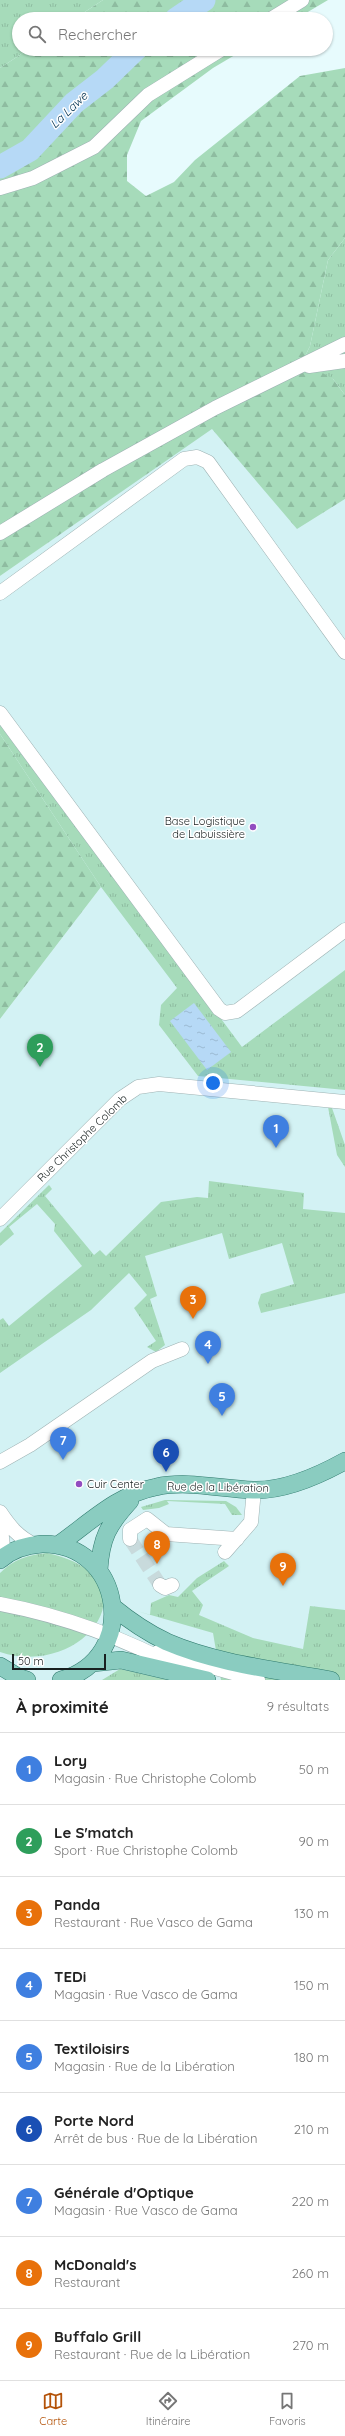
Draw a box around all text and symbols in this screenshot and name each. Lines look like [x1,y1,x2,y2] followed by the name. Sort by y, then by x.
[12,12,333,56] search box
[26,23,48,45] icon: search
[58,25,137,44] text: Rechercher
[47,87,91,131] water label: La Lawe
[165,814,245,841] place label: Base Logistique de Labuissière
[248,822,258,832] marker: Base Logistique de Labuissière
[27,1034,53,1067] pin: 2
[203,1073,223,1093] your location
[34,1091,130,1185] street label: Rue Christophe Colomb
[263,1115,289,1148] pin: 1
[180,1286,206,1319] pin: 3
[195,1331,221,1364] pin: 4
[209,1383,235,1416] pin: 5
[50,1427,76,1460] pin: 7
[153,1439,179,1472] pin: 6
[87,1477,145,1491] place label: Cuir Center
[74,1479,84,1489] marker: Cuir Center
[167,1479,269,1495] street label: Rue de la Libération
[144,1531,170,1564] pin: 8
[270,1553,296,1586] pin: 9
[12,1652,106,1671] scale bar
[18,1654,44,1668] text: 50 m
[16,1696,109,1717] text: À proximité
[267,1698,329,1714] text: 9 résultats
[54,1751,87,1770] text: Lory
[26,1761,32,1777] text: 1
[299,1761,329,1777] text: 50 m
[54,1770,256,1786] text: Magasin · Rue Christophe Colomb
[54,1823,134,1842] text: Le S'match
[25,1833,33,1849] text: 2
[299,1833,329,1849] text: 90 m
[54,1842,238,1858] text: Sport · Rue Christophe Colomb
[54,1895,100,1914] text: Panda
[26,1905,32,1921] text: 3
[294,1905,329,1921] text: 130 m
[54,1914,253,1930] text: Restaurant · Rue Vasco de Gama
[54,1967,86,1986] text: TEDi
[25,1977,33,1993] text: 4
[294,1977,329,1993] text: 150 m
[54,1986,238,2002] text: Magasin · Rue Vasco de Gama
[54,2039,129,2058] text: Textiloisirs
[25,2049,33,2065] text: 5
[294,2049,329,2065] text: 180 m
[54,2058,235,2074] text: Magasin · Rue de la Libération
[54,2111,134,2130] text: Porte Nord
[25,2121,33,2137] text: 6
[294,2121,329,2137] text: 210 m
[54,2130,257,2146] text: Arrêt de bus · Rue de la Libération
[54,2183,194,2202] text: Générale d'Optique
[25,2193,33,2209] text: 7
[291,2193,329,2209] text: 220 m
[54,2202,238,2218] text: Magasin · Rue Vasco de Gama
[54,2255,136,2274] text: McDonald's
[25,2265,33,2281] text: 8
[292,2265,329,2281] text: 260 m
[54,2274,120,2290] text: Restaurant
[54,2327,141,2346] text: Buffalo Grill
[25,2337,33,2353] text: 9
[292,2337,329,2353] text: 270 m
[54,2346,250,2362] text: Restaurant · Rue de la Libération
[39,2390,67,2428] tab: Carte
[146,2390,191,2428] tab: Itinéraire
[269,2390,306,2428] tab: Favoris

